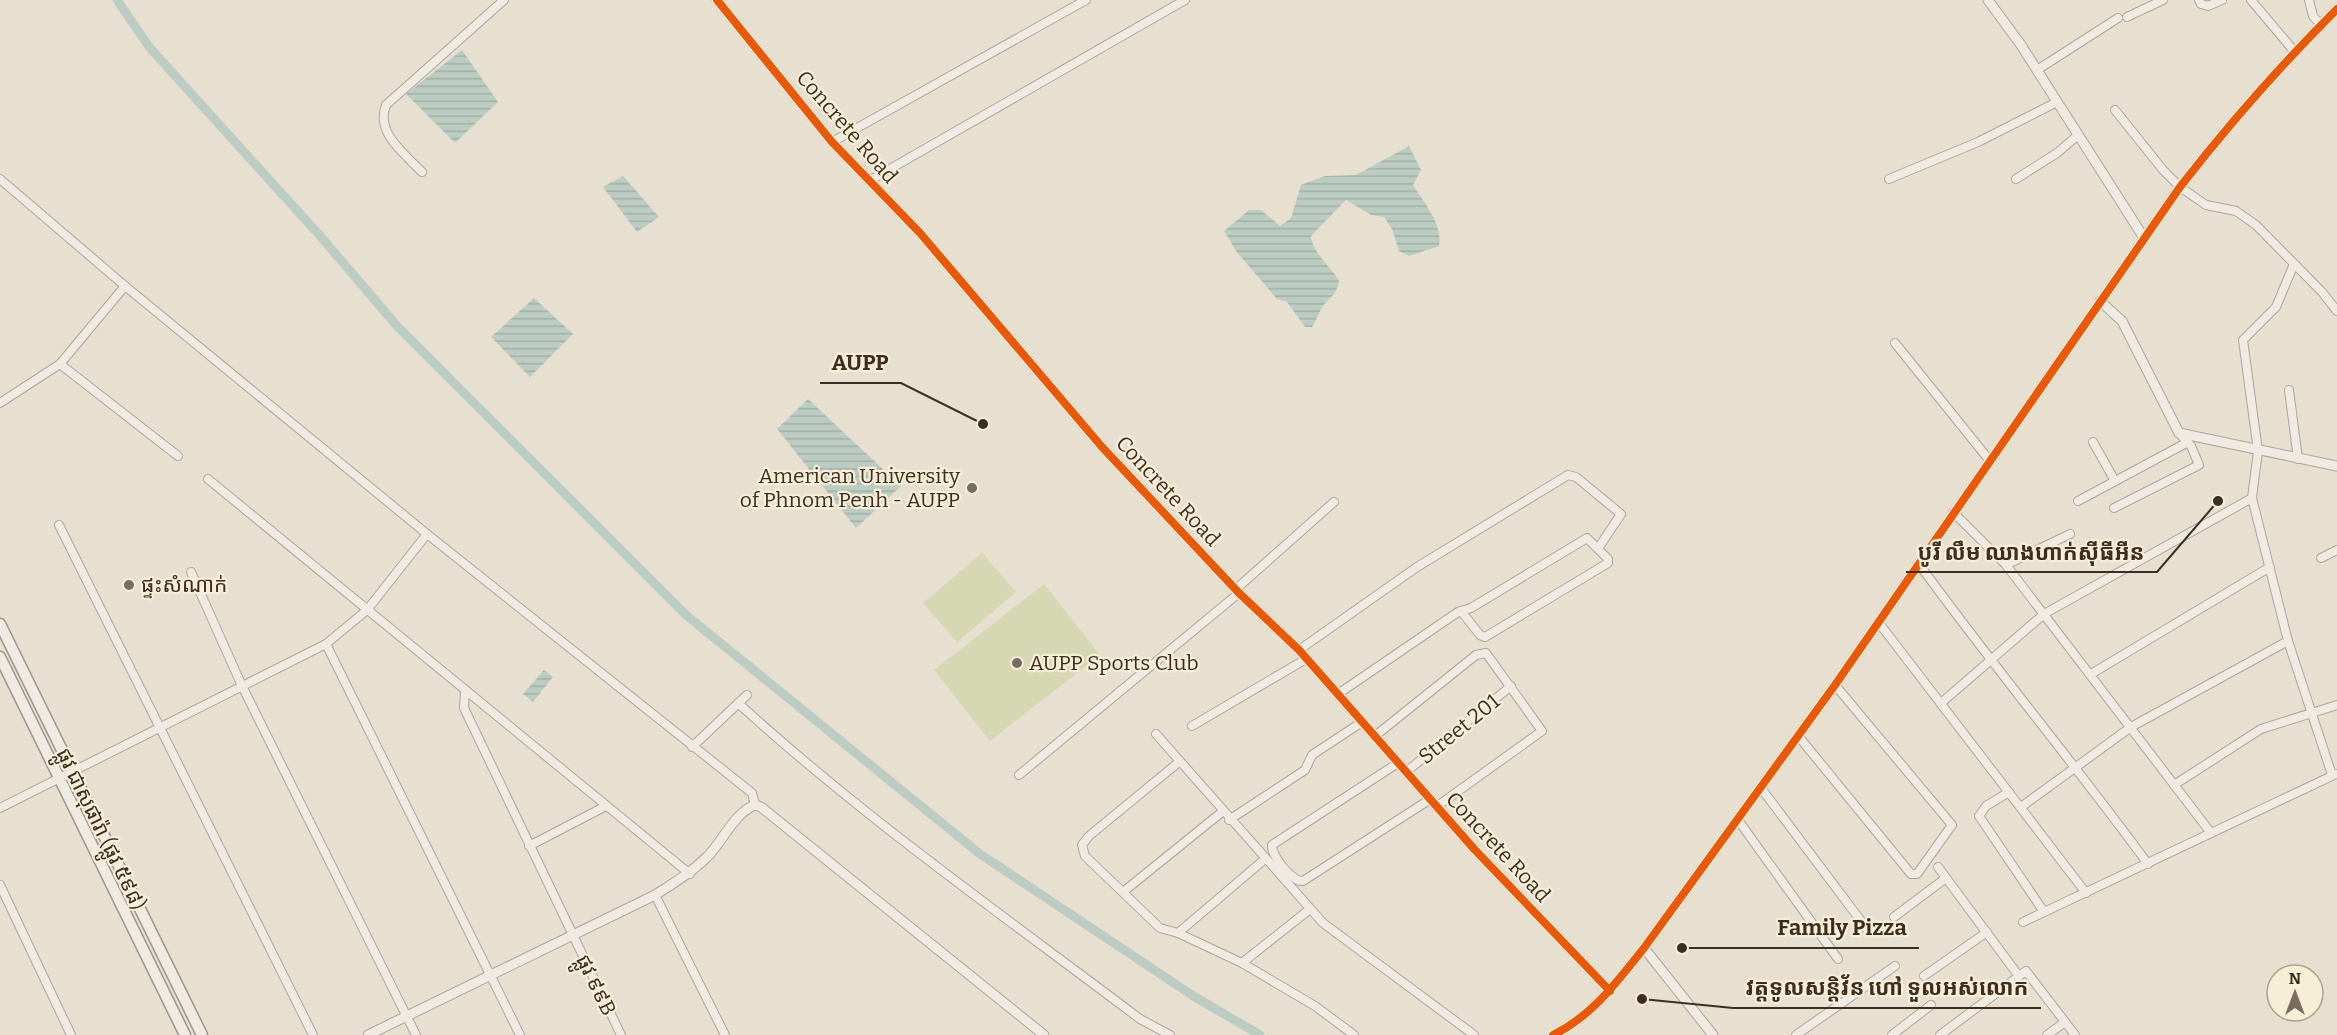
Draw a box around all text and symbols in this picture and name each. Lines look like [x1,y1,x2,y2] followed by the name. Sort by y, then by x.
[791,65,903,189] street label: Concrete Road
[820,343,901,383] callout: AUPP
[831,349,889,376] text: AUPP
[1110,430,1226,552] street label: Concrete Road
[740,463,961,513] place label: American University of Phnom Penh - AUPP
[965,481,979,495] marker: American University of Phnom Penh - AUPP
[1906,532,2157,572] callout: បូរី លឹម ឈាងហាក់សុីធីអីន
[1918,539,2144,567] text: បូរី លឹម ឈាងហាក់សុីធីអីន
[141,572,227,599] place label: ផ្ទះសំណាក់
[122,578,136,592] marker: ផ្ទះសំណាក់
[1029,650,1199,676] place label: AUPP Sports Club
[1010,656,1024,670] marker: AUPP Sports Club
[1413,688,1505,770] street label: Street 201
[45,744,151,917] street label: ផ្លូវ ជាសុផារ៉ា (ផ្លូវ ៥៩៨)
[1440,786,1556,908] street label: Concrete Road
[1765,908,1919,948] callout: Family Pizza
[1777,914,1907,941] text: Family Pizza
[565,950,622,1022] street label: ផ្លូវ ៩៩B
[2265,963,2325,1023] north arrow
[1733,968,2041,1008] callout: វត្តទូលសន្តិវ័ន ហៅ ទួលអស់លោក
[2289,969,2301,988] text: N
[1745,974,2029,1002] text: វត្តទូលសន្តិវ័ន ហៅ ទួលអស់លោក

